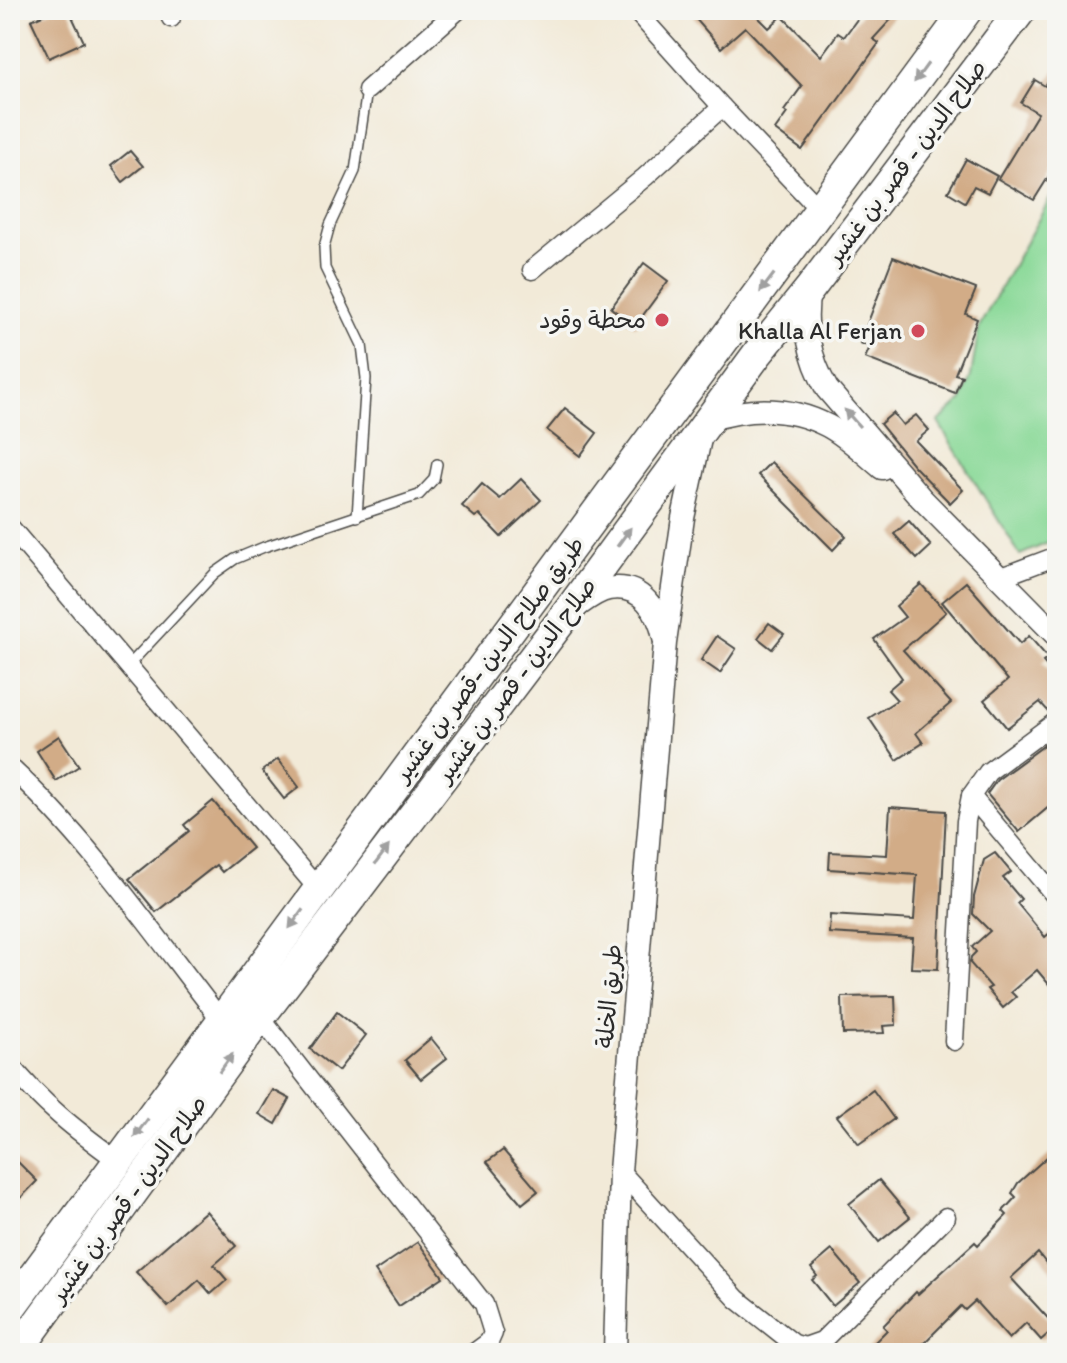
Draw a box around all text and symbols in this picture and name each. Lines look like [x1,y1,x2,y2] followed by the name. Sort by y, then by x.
[818,53,994,273] street label: صلاح الدين - قصر بن غشير
[913,62,929,84] one-way arrow
[760,273,776,293] one-way arrow
[539,305,646,335] place label: محطة وقود
[653,311,671,329] marker: محطة وقود
[738,316,902,345] place label: Khalla Al Ferjan
[909,322,927,340] marker: Khalla Al Ferjan
[844,408,861,428] one-way arrow
[616,526,631,547] one-way arrow
[386,530,592,790] street label: طريق صلاح الدين -قصر بن غشير
[428,571,604,791] street label: صلاح الدين - قصر بن غشير
[374,845,390,866] one-way arrow
[289,909,304,930] one-way arrow
[590,943,627,1049] street label: طريق الخلة
[218,1053,233,1074] one-way arrow
[41,1089,214,1311] street label: صلاح الدين - قصر بن غشير
[133,1117,149,1139] one-way arrow

